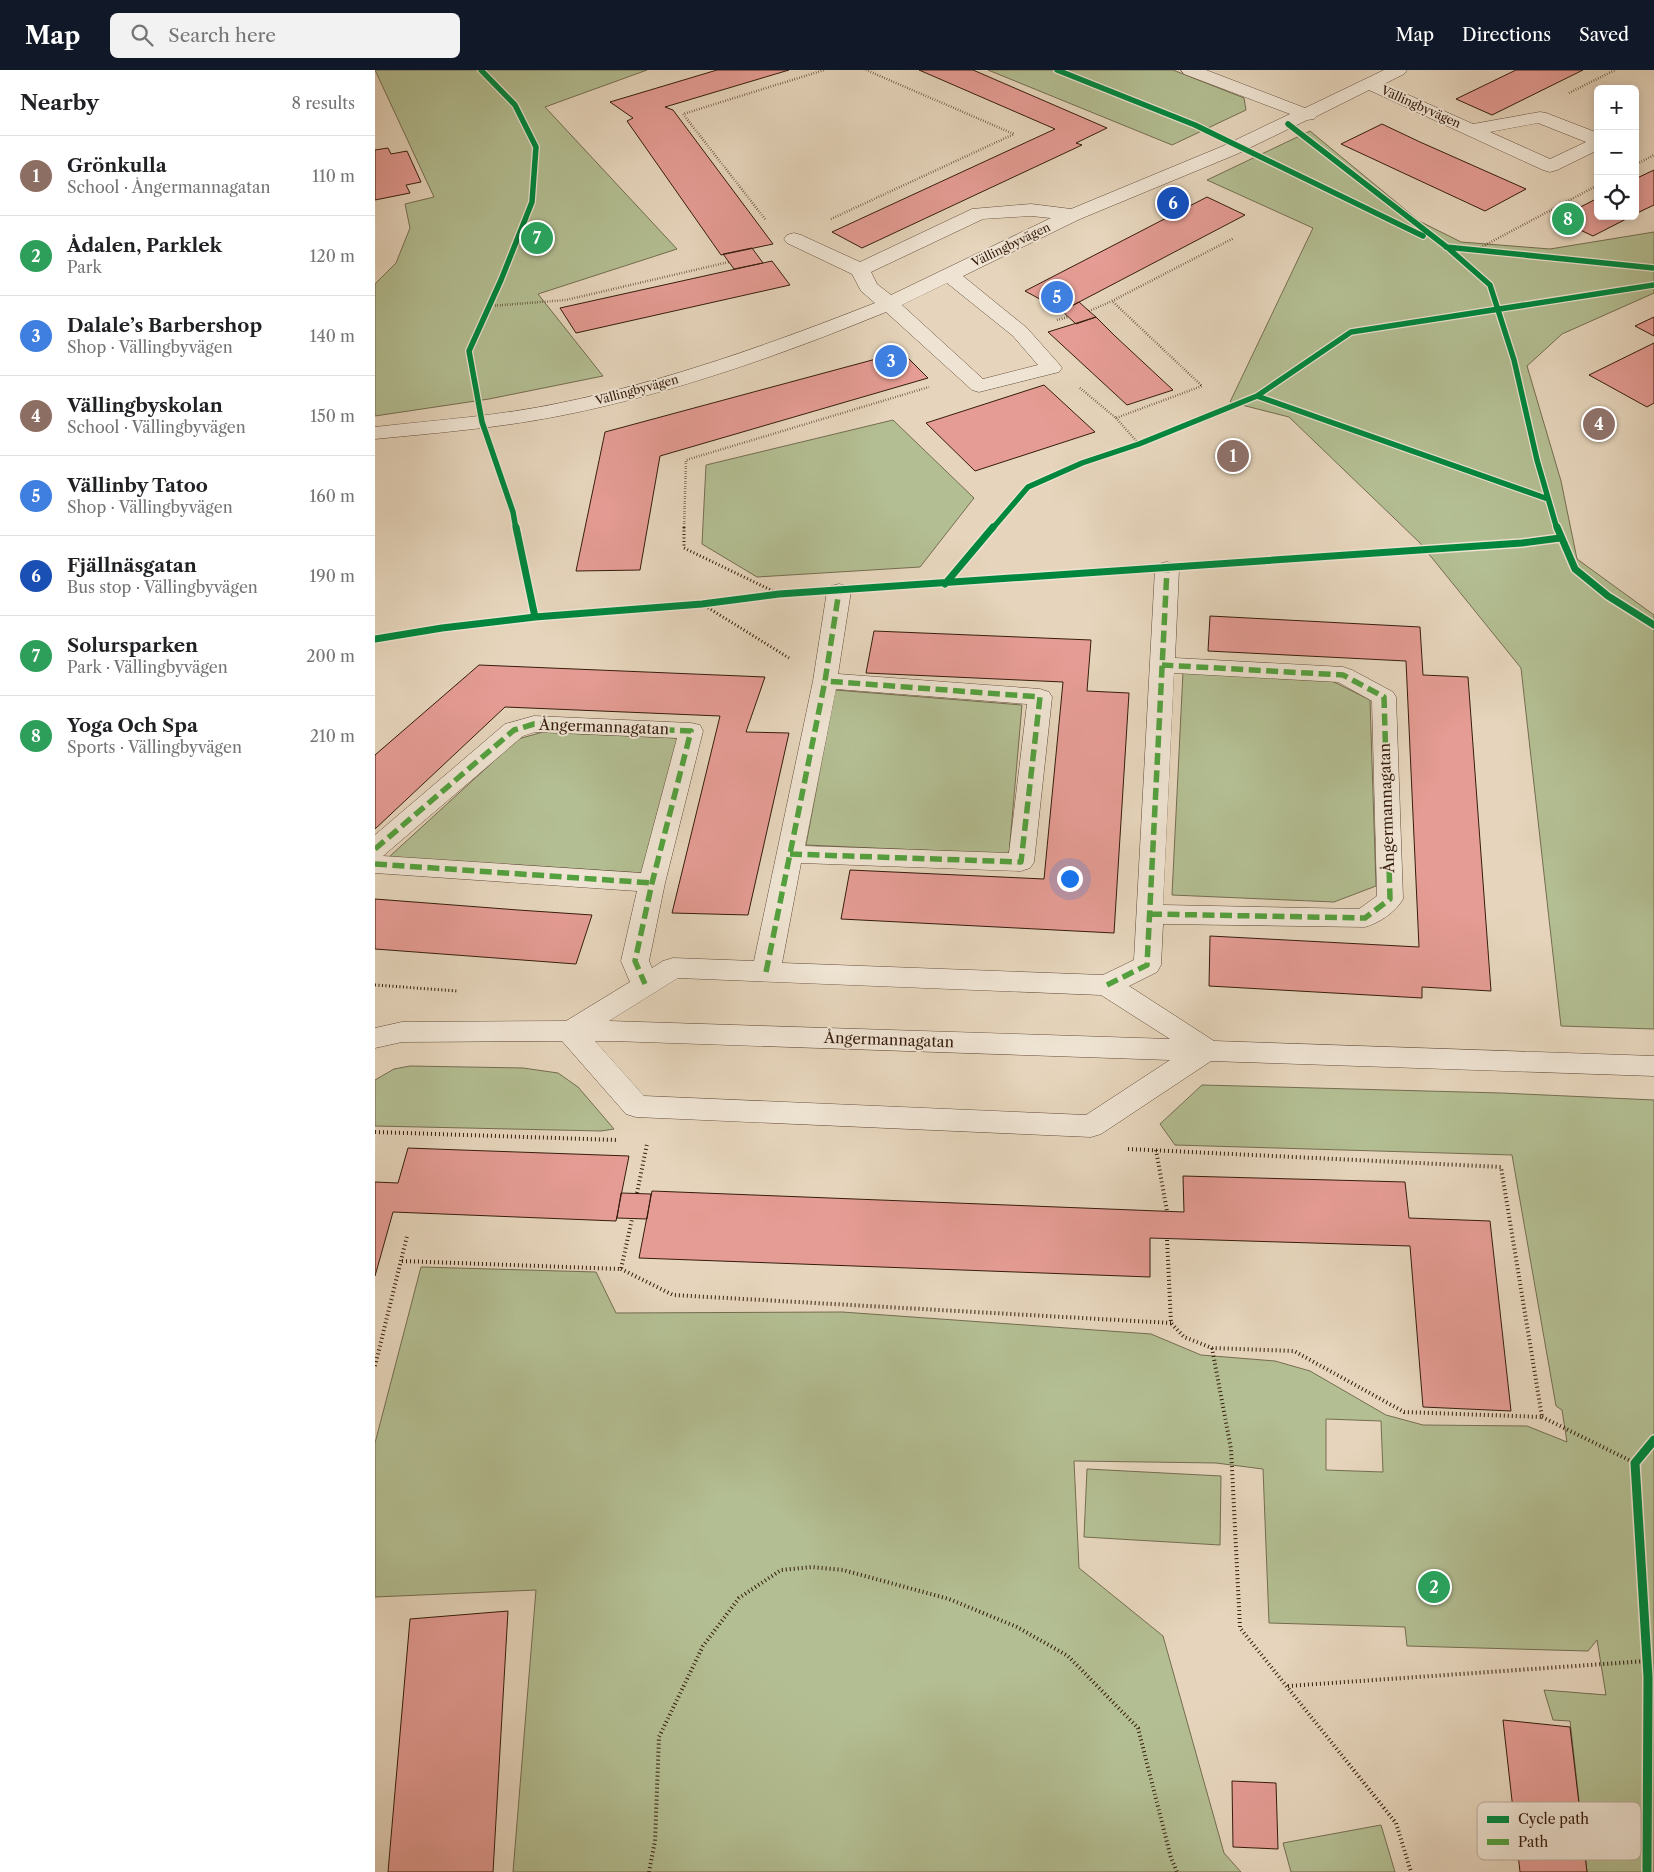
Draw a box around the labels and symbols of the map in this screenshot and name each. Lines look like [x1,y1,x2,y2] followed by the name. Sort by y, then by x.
[1378,82,1464,131] street label: Vällingbyvägen
[1157,184,1189,222] pin: 6
[1552,200,1584,238] pin: 8
[521,219,553,257] pin: 7
[968,219,1053,270] street label: Vällingbyvägen
[1041,278,1073,316] pin: 5
[875,342,907,380] pin: 3
[593,371,681,408] street label: Vällingbyvägen
[1583,405,1615,443] pin: 4
[1217,437,1249,475] pin: 1
[538,715,670,738] street label: Ångermannagatan
[1375,742,1398,874] street label: Ångermannagatan
[1057,866,1083,892] your location
[823,1028,955,1051] street label: Ångermannagatan
[1418,1568,1450,1606] pin: 2
[1477,1802,1641,1860] legend
[1518,1810,1589,1828] text: Cycle path
[1518,1833,1548,1851] text: Path

